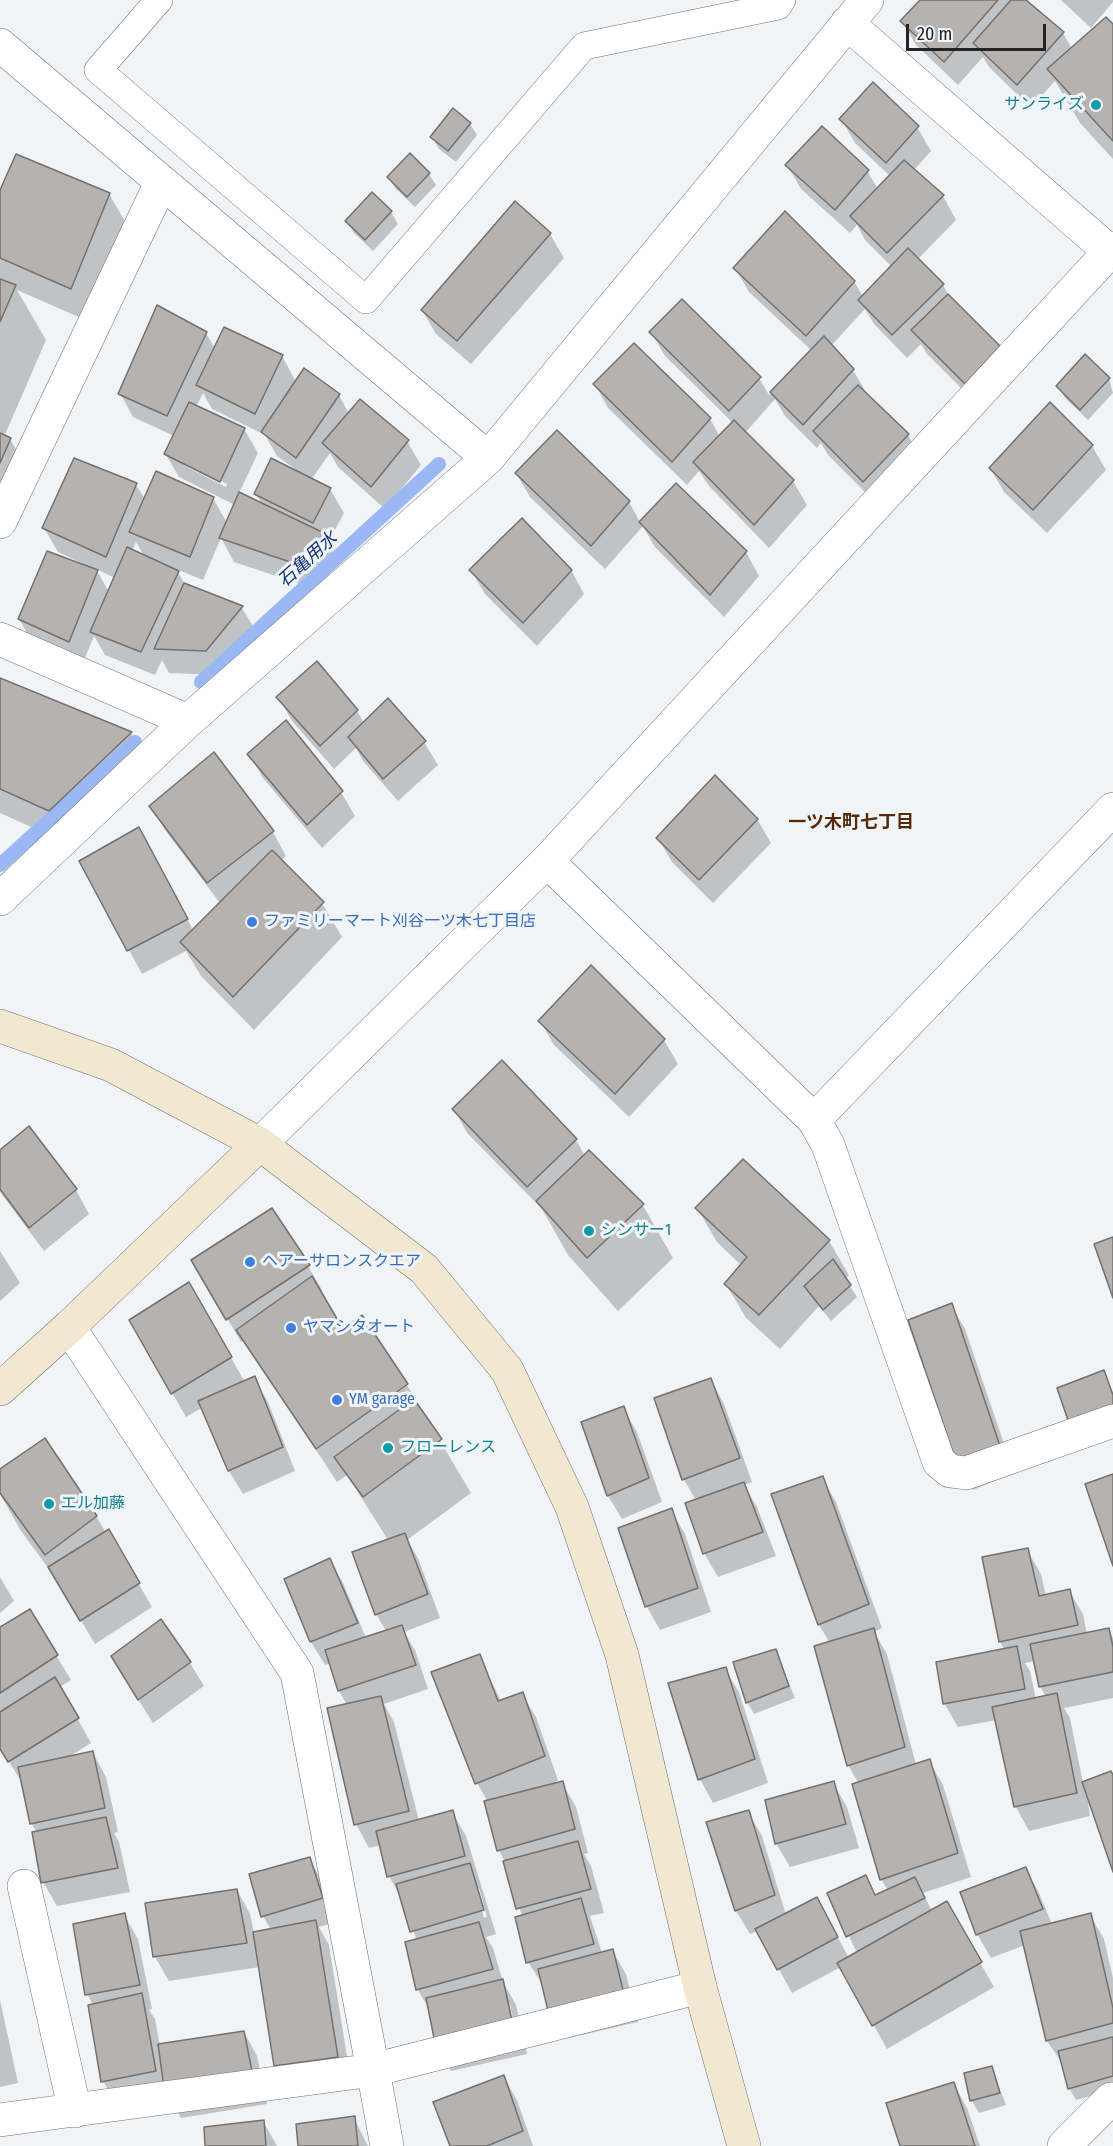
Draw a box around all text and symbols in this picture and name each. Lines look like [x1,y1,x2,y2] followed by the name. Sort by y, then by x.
[909,12,1048,50] scale bar
[917,23,952,45] text: 20 m
[1004,95,1084,115] place label: サンライズ
[1089,98,1103,112] marker: サンライズ
[274,528,342,592] water label: 石亀用水
[788,812,914,834] district label: 一ツ木町七丁目
[264,912,536,932] place label: ファミリーマート刈谷一ツ木七丁目店
[245,915,259,929] marker: ファミリーマート刈谷一ツ木七丁目店
[601,1221,671,1241] place label: シンサー1
[582,1224,596,1238] marker: シンサー1
[262,1252,421,1272] place label: ヘアーサロンスクエア
[243,1255,257,1269] marker: ヘアーサロンスクエア
[303,1318,415,1338] place label: ヤマシタオート
[284,1321,298,1335] marker: ヤマシタオート
[349,1390,415,1410] place label: YM garage
[330,1393,344,1407] marker: YM garage
[400,1438,496,1458] place label: フローレンス
[381,1441,395,1455] marker: フローレンス
[61,1494,125,1514] place label: エル加藤
[42,1497,56,1511] marker: エル加藤

